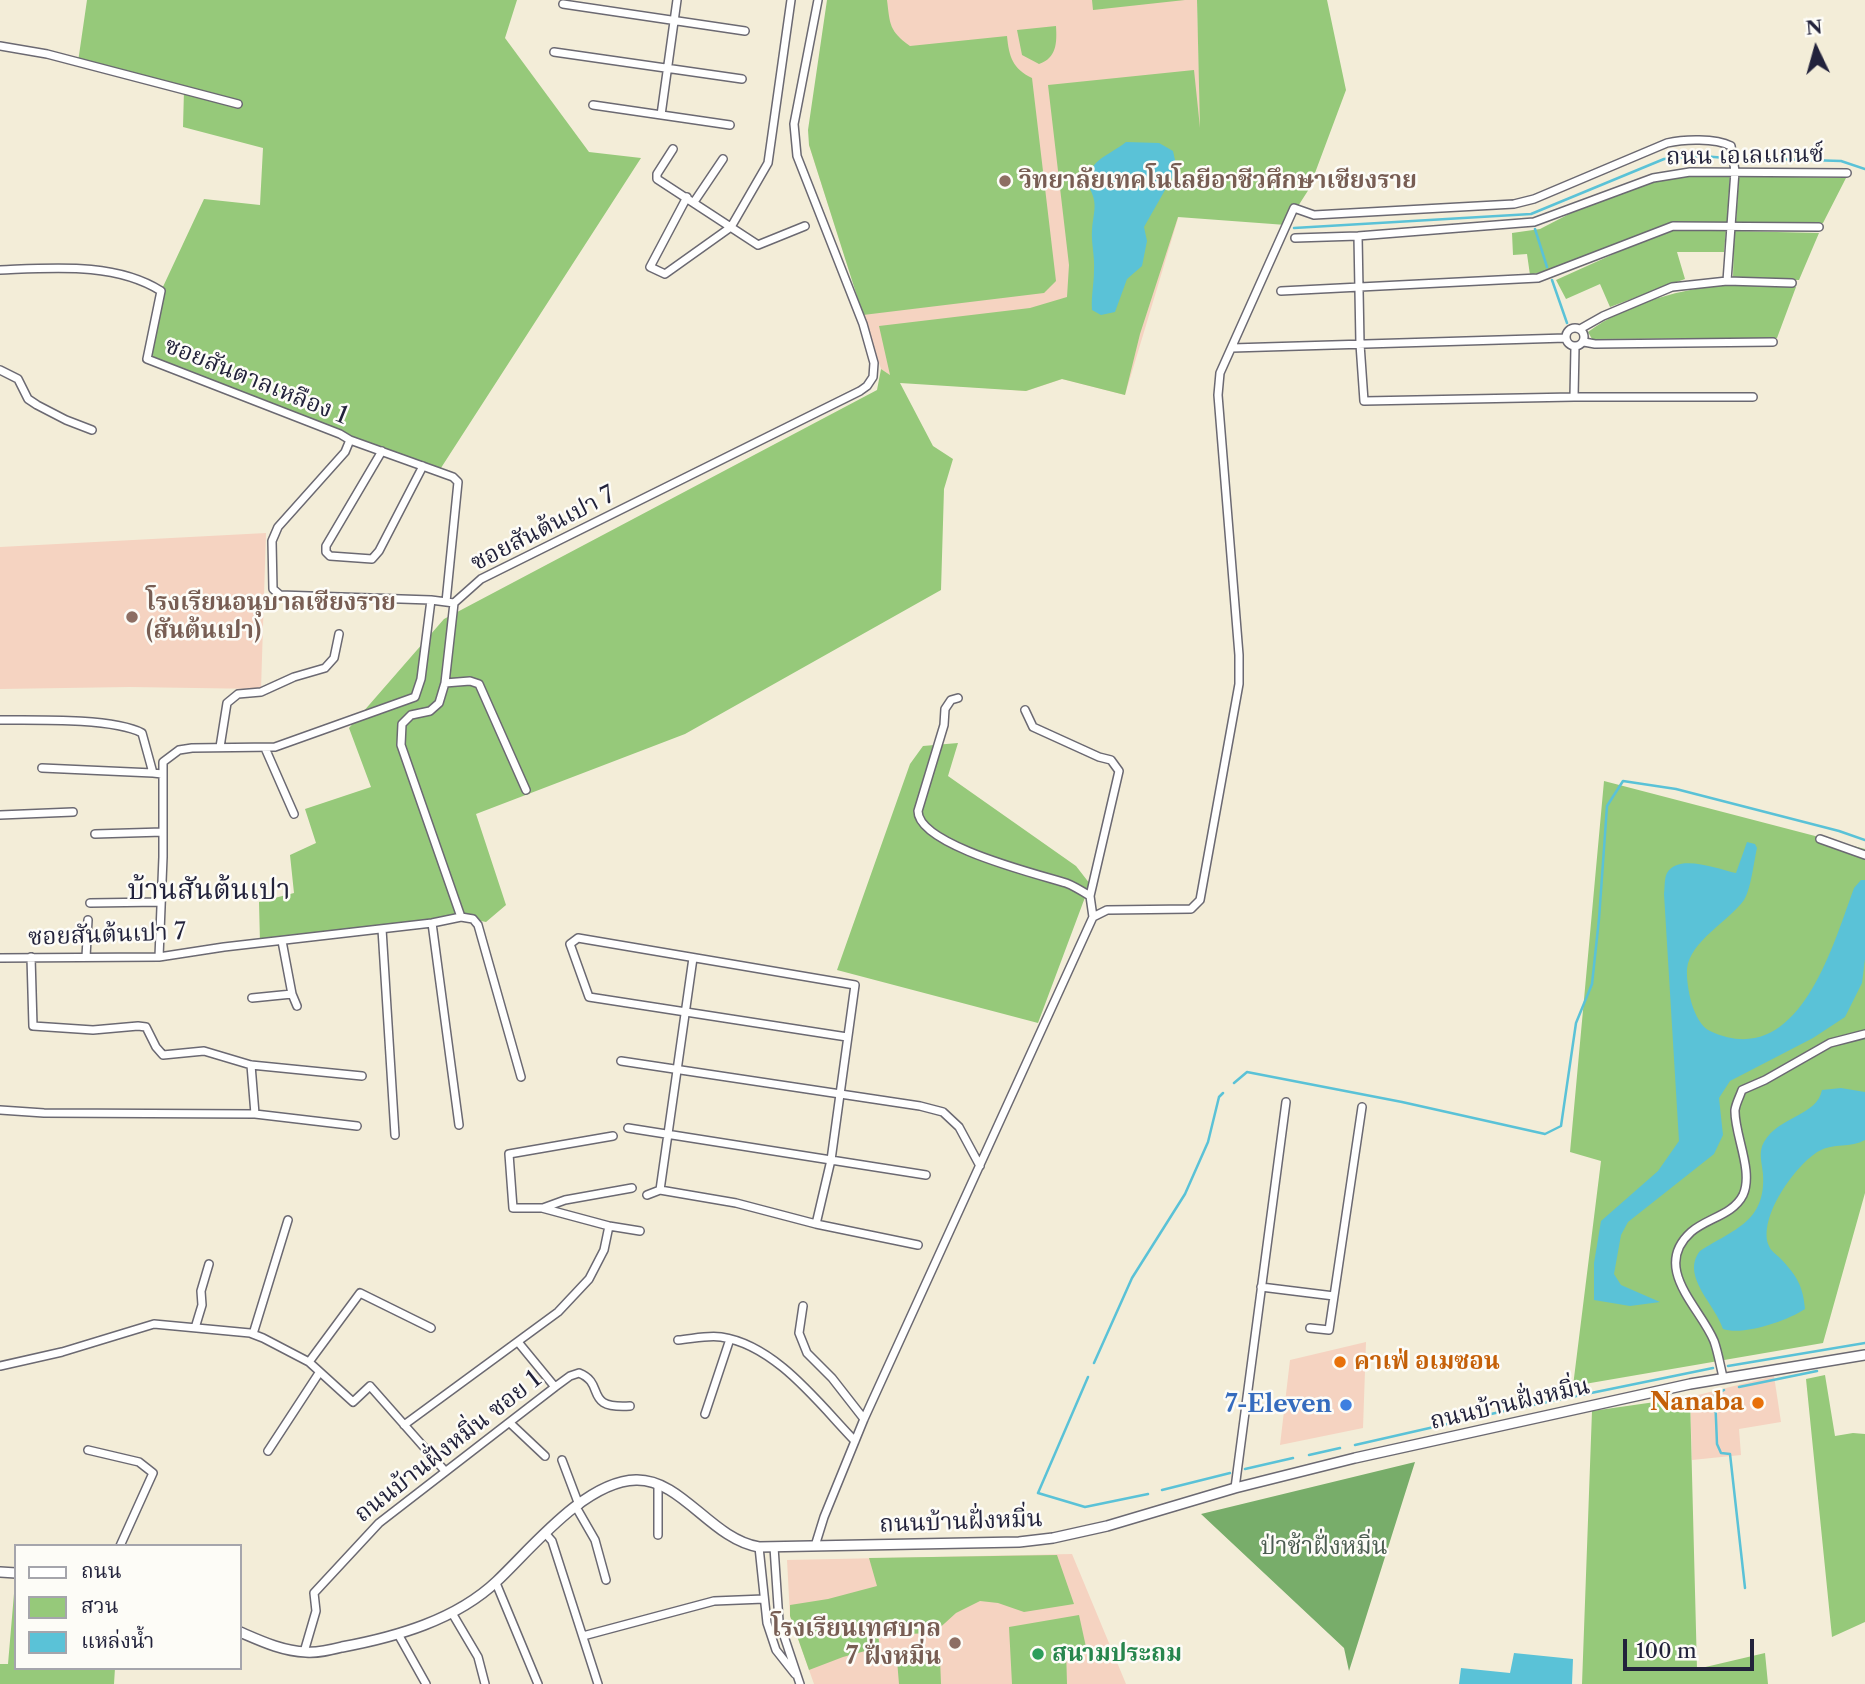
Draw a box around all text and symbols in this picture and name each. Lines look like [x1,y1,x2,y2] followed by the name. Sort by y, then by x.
[1781,14,1851,84] north arrow
[1805,15,1823,40] text: N
[1666,140,1824,172] street label: ถนน เอเลแกนซ์
[1019,167,1417,195] place label: วิทยาลัยเทคโนโลยีอาชีวศึกษาเชียงราย
[997,173,1013,189] marker: วิทยาลัยเทคโนโลยีอาชีวศึกษาเชียงราย
[160,331,352,431] street label: ซอยสันตาลเหลือง 1
[466,480,620,578] street label: ซอยสันต้นเปา 7
[146,589,396,645] place label: โรงเรียนอนุบาลเชียงราย (สันต้นเปา)
[124,609,140,625] marker: โรงเรียนอนุบาลเชียงราย (สันต้นเปา)
[128,874,290,908] district label: บ้านสันต้นเปา
[28,918,186,952] street label: ซอยสันต้นเปา 7
[1354,1348,1500,1376] place label: คาเฟ่ อเมซอน
[1332,1354,1348,1370] marker: คาเฟ่ อเมซอน
[349,1365,547,1529] street label: ถนนบ้านฝั่งหมิ่น ซอย 1
[1427,1372,1593,1436] street label: ถนนบ้านฝั่งหมิ่น
[1650,1389,1744,1417] place label: Nanaba
[1225,1391,1332,1419] place label: 7-Eleven
[1750,1395,1766,1411] marker: Nanaba
[1338,1397,1354,1413] marker: 7-Eleven
[879,1505,1043,1539] street label: ถนนบ้านฝั่งหมิ่น
[1260,1533,1388,1561] park label: ป่าช้าฝั่งหมิ่น
[14,1544,242,1670] legend
[81,1558,122,1583] text: ถนน
[81,1593,119,1618] text: สวน
[771,1615,941,1671] place label: โรงเรียนเทศบาล 7 ฝั่งหมิ่น
[1627,1624,1758,1668] scale bar
[81,1628,154,1653] text: แหล่งน้ำ
[947,1635,963,1651] marker: โรงเรียนเทศบาล 7 ฝั่งหมิ่น
[1636,1638,1697,1663] text: 100 m
[1052,1640,1182,1668] place label: สนามประถม
[1030,1646,1046,1662] marker: สนามประถม

